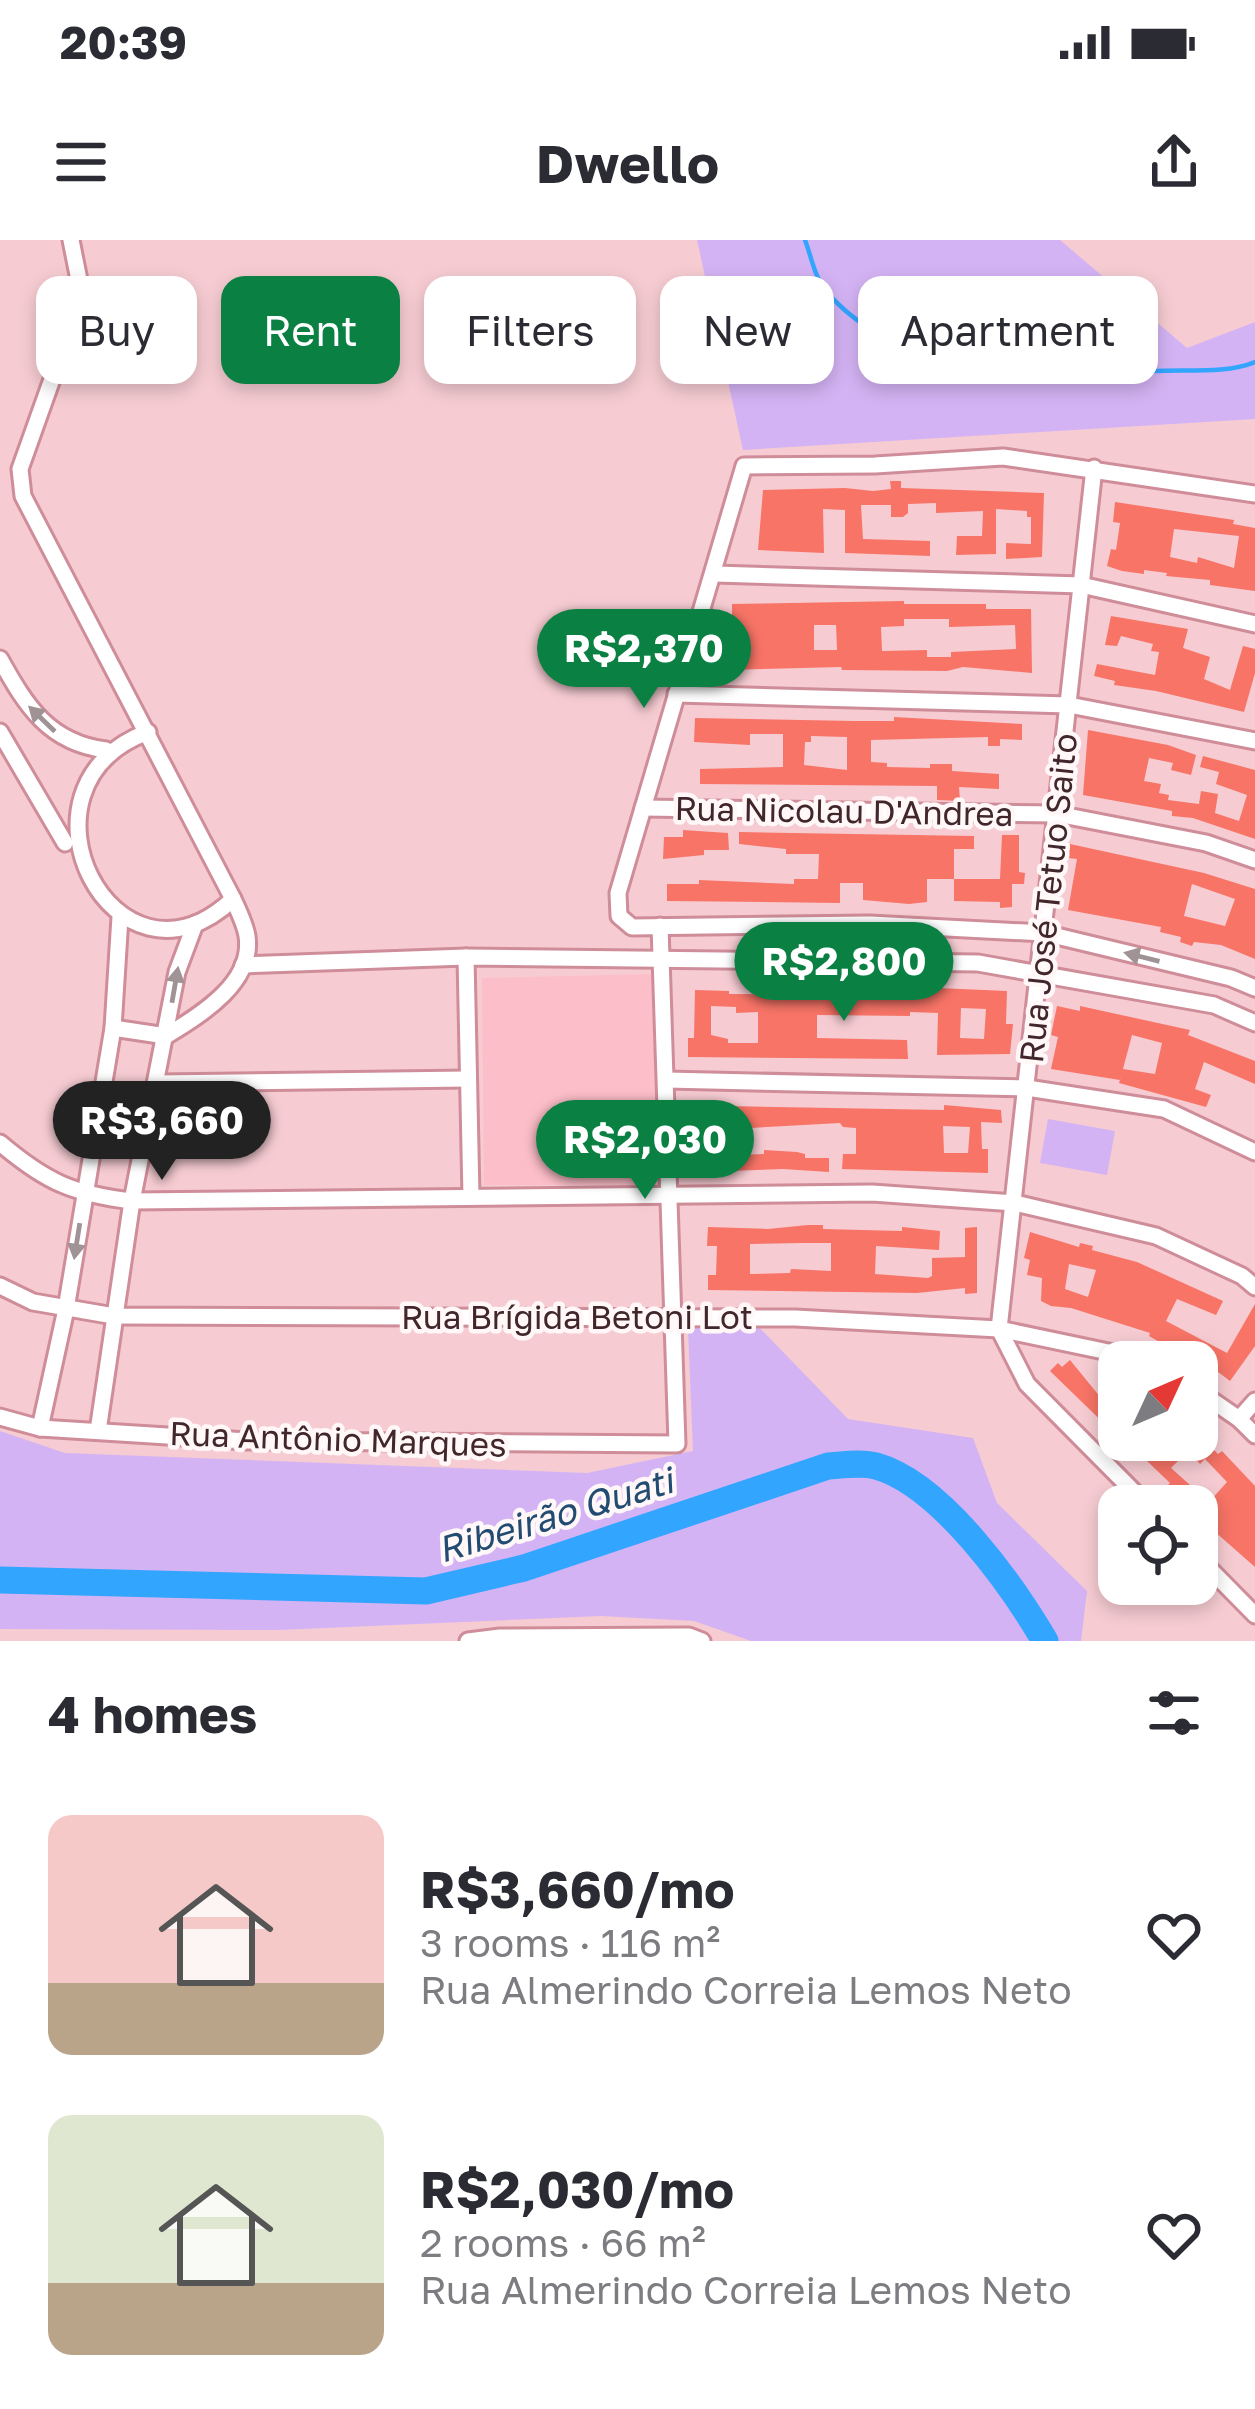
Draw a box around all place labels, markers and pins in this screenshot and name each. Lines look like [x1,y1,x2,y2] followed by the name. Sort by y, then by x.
[533,609,755,711] pin: R$2,370
[733,922,955,1024] pin: R$2,800
[51,1081,273,1183] pin: R$3,660
[534,1100,756,1202] pin: R$2,030

